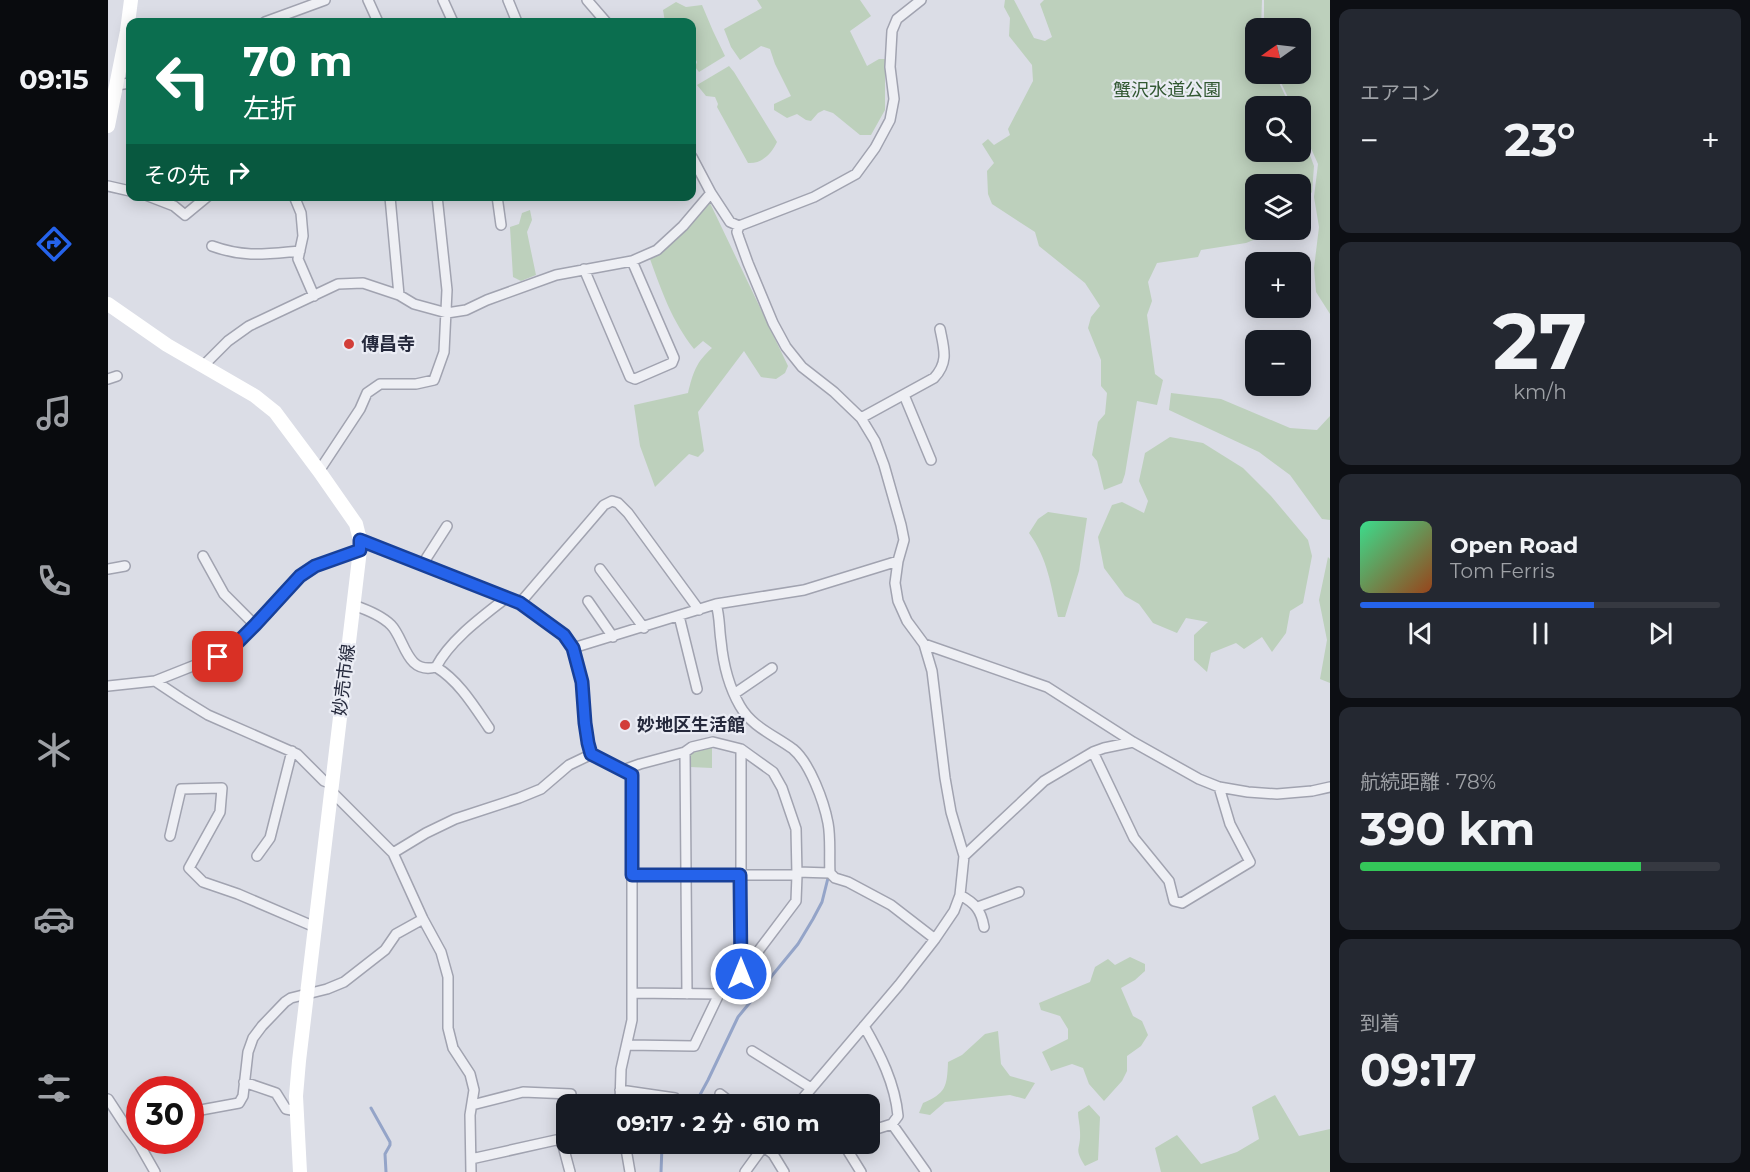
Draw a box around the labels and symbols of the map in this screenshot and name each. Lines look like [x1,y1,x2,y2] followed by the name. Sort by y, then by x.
[1245,18,1311,84] north arrow
[1113,79,1221,101] park label: 蟹沢水道公園
[361,333,415,355] place label: 傳昌寺
[342,337,356,351] marker: 傳昌寺
[192,631,243,682] pin
[329,643,359,717] street label: 妙売市線
[637,714,745,736] place label: 妙地区生活館
[618,718,632,732] marker: 妙地区生活館
[709,942,773,1006] position arrow
[126,1076,204,1154] speed limit sign: 30

